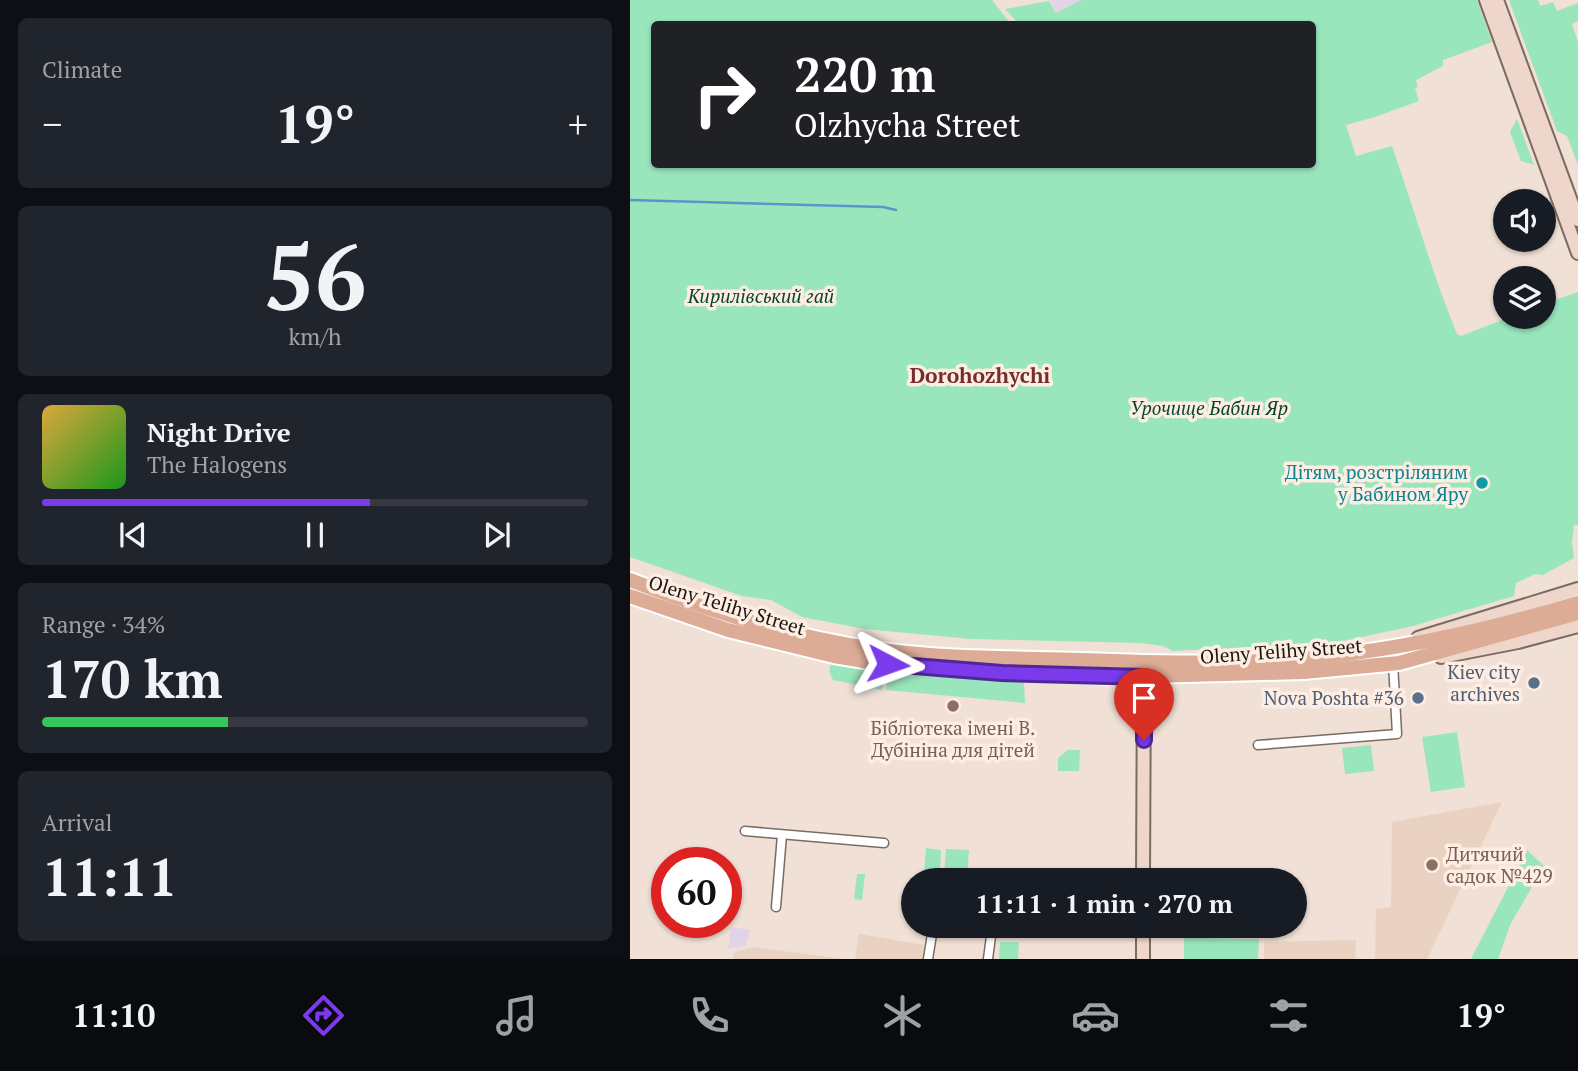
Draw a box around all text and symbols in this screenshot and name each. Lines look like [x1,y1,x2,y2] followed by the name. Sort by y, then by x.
[794,41,936,106] text: 220 m
[679,49,770,140] icon: right
[42,54,122,85] text: Climate
[275,89,355,158] text: 19°
[42,99,62,149] text: −
[568,99,588,149] text: +
[794,104,1020,146] text: Olzhycha Street
[1493,189,1556,329] map controls
[1493,189,1556,252] button: sound
[264,215,366,336] text: 56
[1493,266,1556,329] button: layers
[687,283,834,308] park label: Кирилівський гай
[288,321,342,352] text: km/h
[910,361,1050,389] district label: Dorohozhychi
[1130,395,1288,420] park label: Урочище Бабин Яр
[147,415,291,449] text: Night Drive
[147,449,287,480] text: The Halogens
[1285,459,1468,506] place label: Дітям, розстріляним у Бабином Яру
[1474,475,1490,491] marker: Дітям, розстріляним у Бабином Яру
[114,516,152,554] icon: previous
[296,516,334,554] icon: pause
[478,516,516,554] icon: next
[646,569,808,640] street label: Oleny Telihy Street
[42,609,165,640] text: Range · 34%
[851,627,925,701] position arrow
[1199,632,1363,669] street label: Oleny Telihy Street
[42,644,223,713] text: 170 km
[1447,659,1520,706] place label: Kiev city archives
[1114,668,1174,740] pin
[1526,675,1542,691] marker: Kiev city archives
[1125,679,1163,717] icon: arrive
[1264,685,1404,710] place label: Nova Poshta #36
[1410,690,1426,706] marker: Nova Poshta #36
[945,698,961,714] marker: Бібліотека імені В. Дубініна для дітей
[871,715,1035,762] place label: Бібліотека імені В. Дубініна для дітей
[42,807,113,838] text: Arrival
[1446,841,1553,888] place label: Дитячий садок №429
[42,842,177,911] text: 11:11
[651,847,742,938] speed limit sign: 60
[1424,857,1440,873] marker: Дитячий садок №429
[975,886,1233,920] text: 11:11 · 1 min · 270 m
[299,991,348,1040] icon: directions
[492,991,541,1040] icon: music
[685,991,734,1040] icon: phone
[878,991,927,1040] icon: climate
[1071,991,1120,1040] icon: car
[1264,991,1313,1040] icon: filters
[72,994,155,1036] text: 11:10
[1457,994,1506,1036] text: 19°

